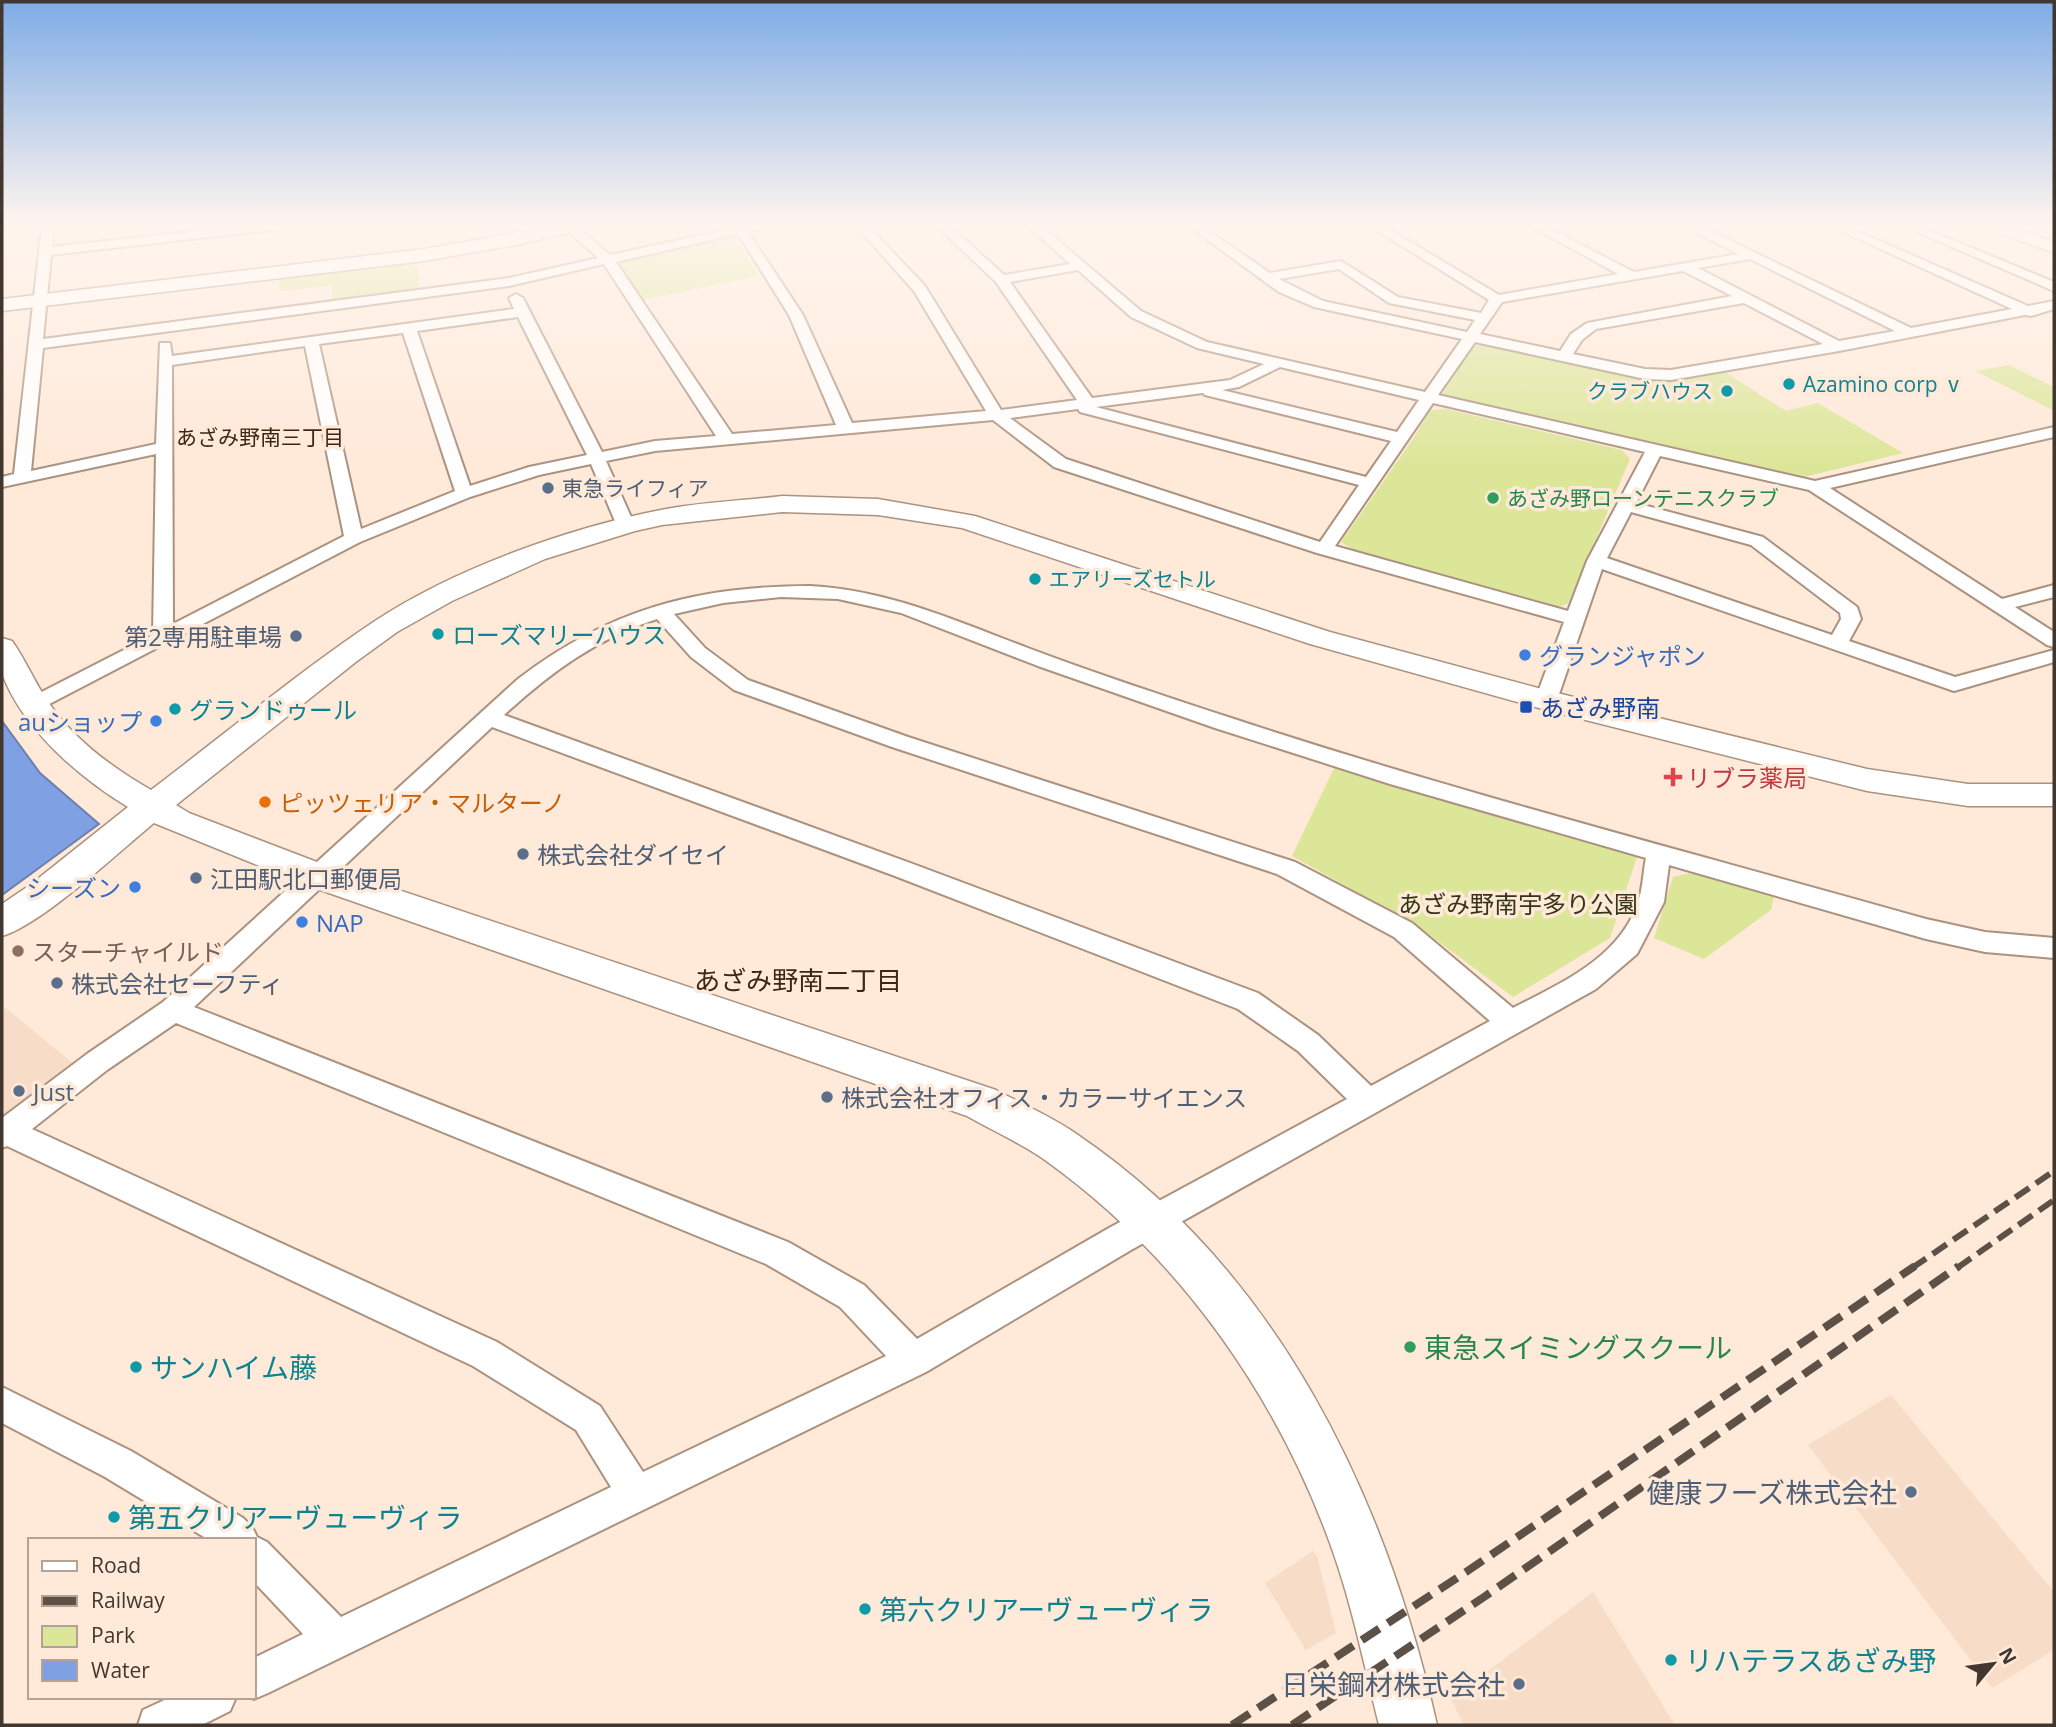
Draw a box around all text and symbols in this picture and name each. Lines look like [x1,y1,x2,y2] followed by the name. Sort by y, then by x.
[1803,370,1964,398] place label: Azamino corp ⅴ
[1781,376,1797,392] marker: Azamino corp ⅴ
[1587,377,1713,405] place label: クラブハウス
[1719,383,1735,399] marker: クラブハウス
[176,423,344,451] district label: あざみ野南三丁目
[562,474,709,502] place label: 東急ライフィア
[540,480,556,496] marker: 東急ライフィア
[1507,484,1779,512] place label: あざみ野ローンテニスクラブ
[1485,490,1501,506] marker: あざみ野ローンテニスクラブ
[1049,565,1216,593] place label: エアリーズセトル
[1027,571,1043,587] marker: エアリーズセトル
[452,618,666,651] place label: ローズマリーハウス
[124,620,282,653] place label: 第2専用駐車場
[430,626,446,642] marker: ローズマリーハウス
[288,628,304,644] marker: 第2専用駐車場
[1539,639,1706,672] place label: グランジャポン
[1517,647,1533,663] marker: グランジャポン
[1540,691,1660,724] place label: あざみ野南
[189,693,357,726] place label: グランドゥール
[1518,699,1534,715] marker: あざみ野南
[167,701,183,717] marker: グランドゥール
[18,705,142,738] place label: auショップ
[148,713,164,729] marker: auショップ
[1687,761,1807,794] place label: リブラ薬局
[1665,769,1681,785] marker: リブラ薬局
[279,786,566,819] place label: ピッツェリア・マルターノ
[257,794,273,810] marker: ピッツェリア・マルターノ
[537,838,729,871] place label: 株式会社ダイセイ
[515,846,531,862] marker: 株式会社ダイセイ
[210,862,402,895] place label: 江田駅北口郵便局
[188,870,204,886] marker: 江田駅北口郵便局
[26,871,121,904] place label: シーズン
[127,879,143,895] marker: シーズン
[1398,887,1638,920] park label: あざみ野南宇多り公園
[316,906,364,939] place label: NAP
[294,914,310,930] marker: NAP
[32,935,224,968] place label: スターチャイルド
[10,943,26,959] marker: スターチャイルド
[694,962,902,998] district label: あざみ野南二丁目
[71,967,284,1000] place label: 株式会社セーフティ
[49,975,65,991] marker: 株式会社セーフティ
[31,1075,74,1108] place label: Just
[841,1081,1247,1114] place label: 株式会社オフィス・カラーサイエンス
[11,1083,27,1099] marker: Just
[819,1089,835,1105] marker: 株式会社オフィス・カラーサイエンス
[1424,1328,1732,1366] place label: 東急スイミングスクール
[1402,1339,1418,1355] marker: 東急スイミングスクール
[150,1348,317,1386] place label: サンハイム藤
[128,1359,144,1375] marker: サンハイム藤
[1646,1473,1897,1511] place label: 健康フーズ株式会社
[1903,1484,1919,1500] marker: 健康フーズ株式会社
[128,1498,462,1536] place label: 第五クリアーヴューヴィラ
[106,1509,122,1525] marker: 第五クリアーヴューヴィラ
[28,1538,256,1699] legend
[91,1551,141,1579] text: Road
[91,1586,165,1614] text: Railway
[879,1590,1213,1628] place label: 第六クリアーヴューヴィラ
[857,1601,873,1617] marker: 第六クリアーヴューヴィラ
[91,1621,135,1649] text: Park
[1958,1629,2028,1699] north arrow
[1685,1641,1936,1679] place label: リハテラスあざみ野
[1993,1643,2023,1669] text: N
[1663,1652,1679,1668] marker: リハテラスあざみ野
[91,1656,150,1684] text: Water
[1281,1665,1505,1703] place label: 日栄鋼材株式会社
[1511,1676,1527,1692] marker: 日栄鋼材株式会社

